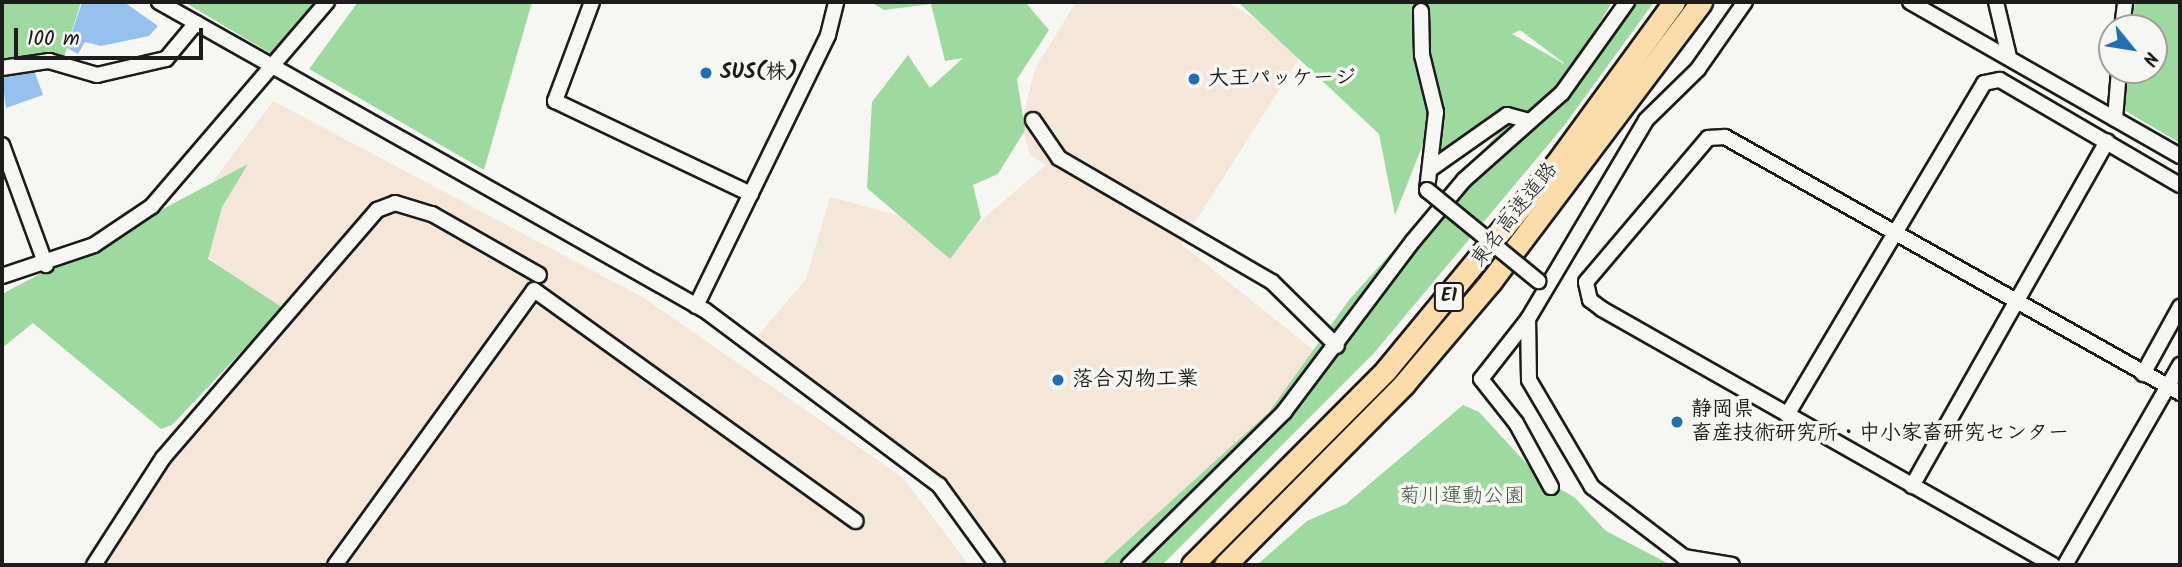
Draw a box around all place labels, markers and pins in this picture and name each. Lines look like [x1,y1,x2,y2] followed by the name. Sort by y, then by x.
[720,60,798,86] place label: SUS(株)
[698,65,714,81] marker: SUS(株)
[1208,66,1355,92] place label: 大王パッケージ
[1186,71,1202,87] marker: 大王パッケージ
[1072,367,1198,393] place label: 落合刃物工業
[1050,372,1066,388] marker: 落合刃物工業
[1691,397,2069,447] place label: 静岡県 畜産技術研究所・中小家畜研究センター
[1669,414,1685,430] marker: 静岡県 畜産技術研究所・中小家畜研究センター

